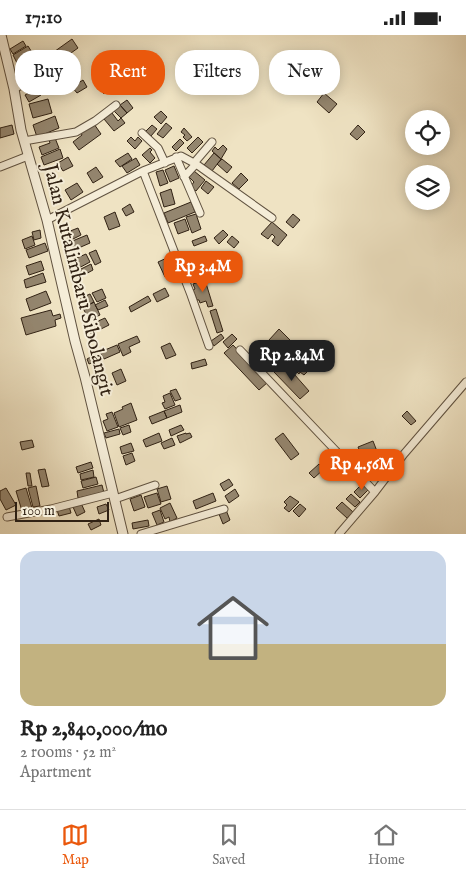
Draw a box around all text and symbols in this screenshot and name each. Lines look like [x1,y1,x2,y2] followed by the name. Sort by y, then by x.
[25,6,62,30] text: 17:10
[15,50,81,95] chip: Buy
[91,50,165,95] chip: Rent
[175,50,259,95] chip: Filters
[269,50,340,95] chip: New
[405,110,450,210] map controls
[405,110,450,155] button: locate
[37,160,119,399] street label: Jalan Kutalimbaru Sibolangit
[405,165,450,210] button: layers
[157,251,249,293] pin: Rp 3.4M
[175,257,231,277] text: Rp 3.4M
[240,339,344,382] pin: Rp 2.84M
[260,346,324,366] text: Rp 2.84M
[310,449,414,491] pin: Rp 4.56M
[330,455,394,475] text: Rp 4.56M
[15,499,109,522] scale bar
[22,502,55,520] text: 100 m
[188,583,278,673] icon: home
[20,716,167,743] text: Rp 2,840,000/mo
[20,743,116,763] text: 2 rooms · 52 m²
[20,763,91,783] text: Apartment
[61,821,89,869] tab: Map
[212,821,245,869] tab: Saved
[368,821,405,869] tab: Home

